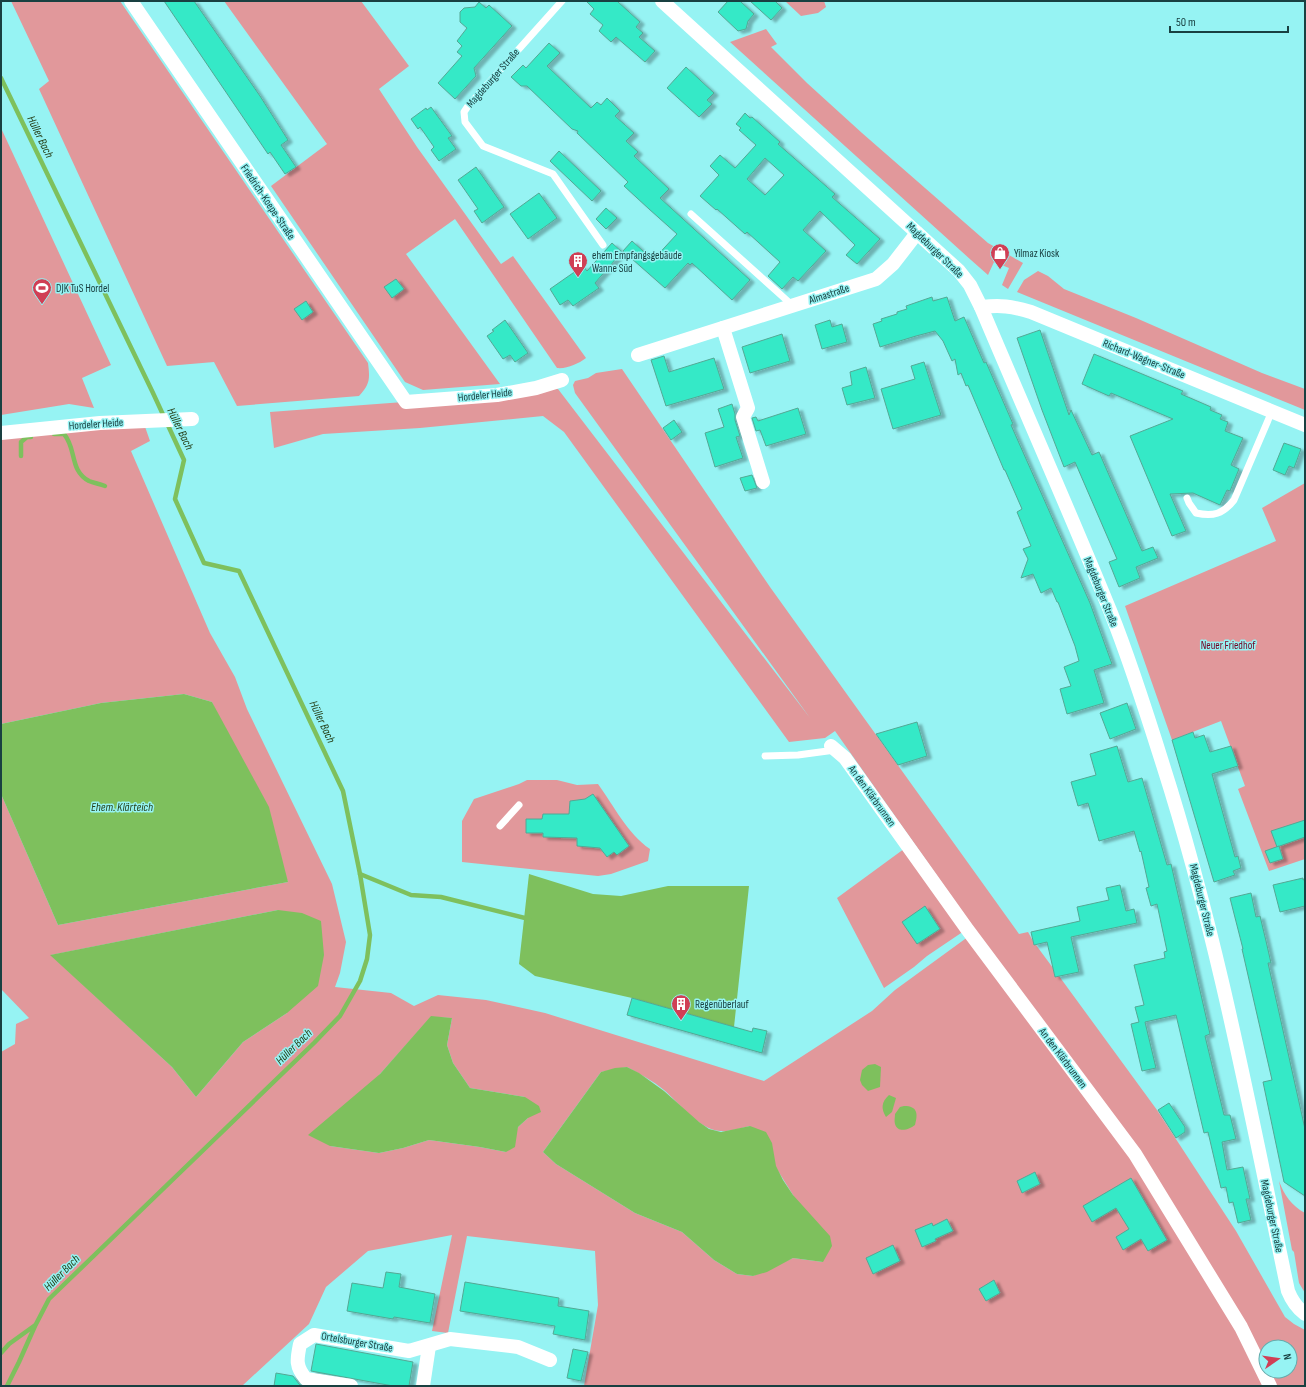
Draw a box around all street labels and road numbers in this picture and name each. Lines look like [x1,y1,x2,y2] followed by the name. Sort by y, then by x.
[464,46,522,110] street label: Magdeburger Straße
[238,162,298,242] street label: Friedrich-Koepe-Straße
[904,220,966,280] street label: Magdeburger Straße
[806,281,851,307] street label: Almastraße
[1101,337,1187,381] street label: Richard-Wagner-Straße
[457,386,513,404] street label: Hordeler Heide
[68,416,124,432] street label: Hordeler Heide
[1081,555,1121,629] street label: Magdeburger Straße
[845,762,899,829] street label: An den Klärbrunnen
[1187,862,1217,938] street label: Magdeburger Straße
[1035,1024,1090,1091] street label: An den Klärbrunnen
[1258,1178,1286,1254] street label: Magdeburger Straße
[320,1329,394,1355] street label: Ortelsburger Straße

